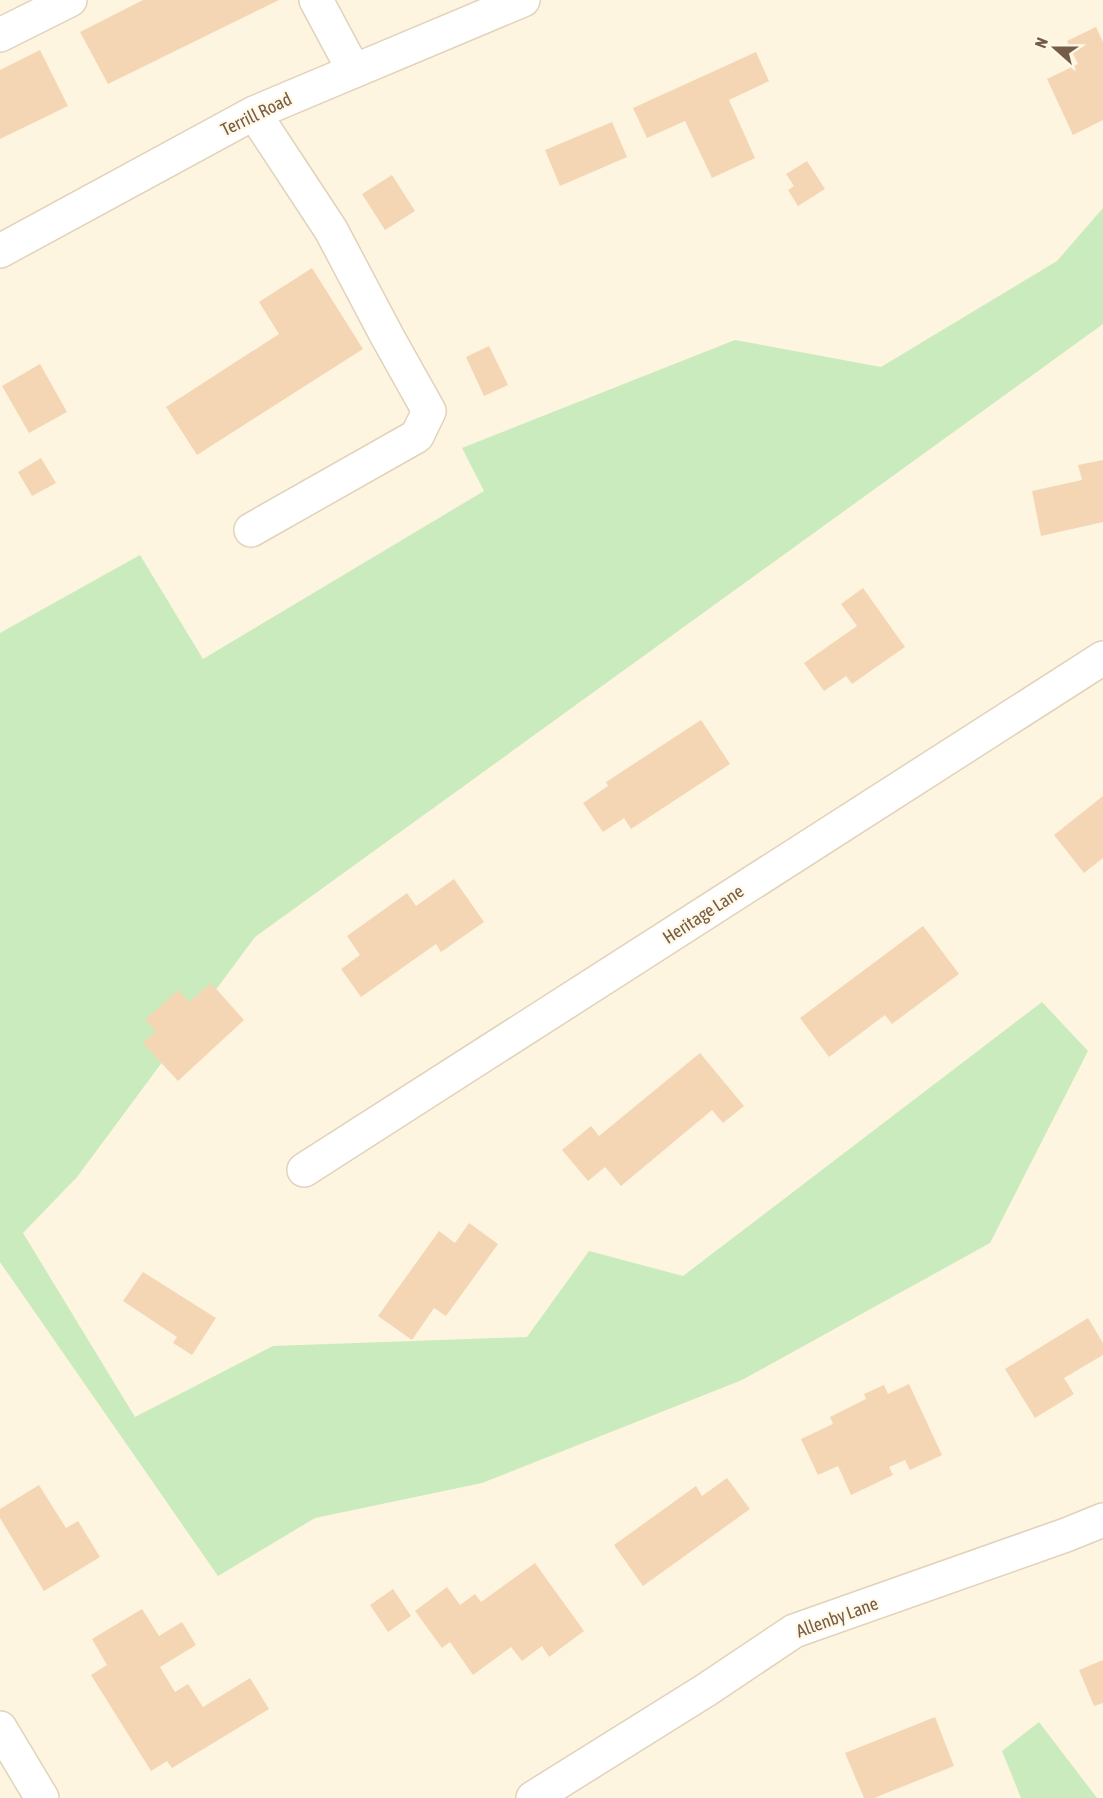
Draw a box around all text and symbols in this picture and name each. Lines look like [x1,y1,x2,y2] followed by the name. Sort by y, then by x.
[1025,18,1085,78] north arrow
[1031,35,1051,50] text: N
[217,88,295,140] street label: Terrill Road
[659,880,747,948] street label: Heritage Lane
[793,1593,881,1641] street label: Allenby Lane

